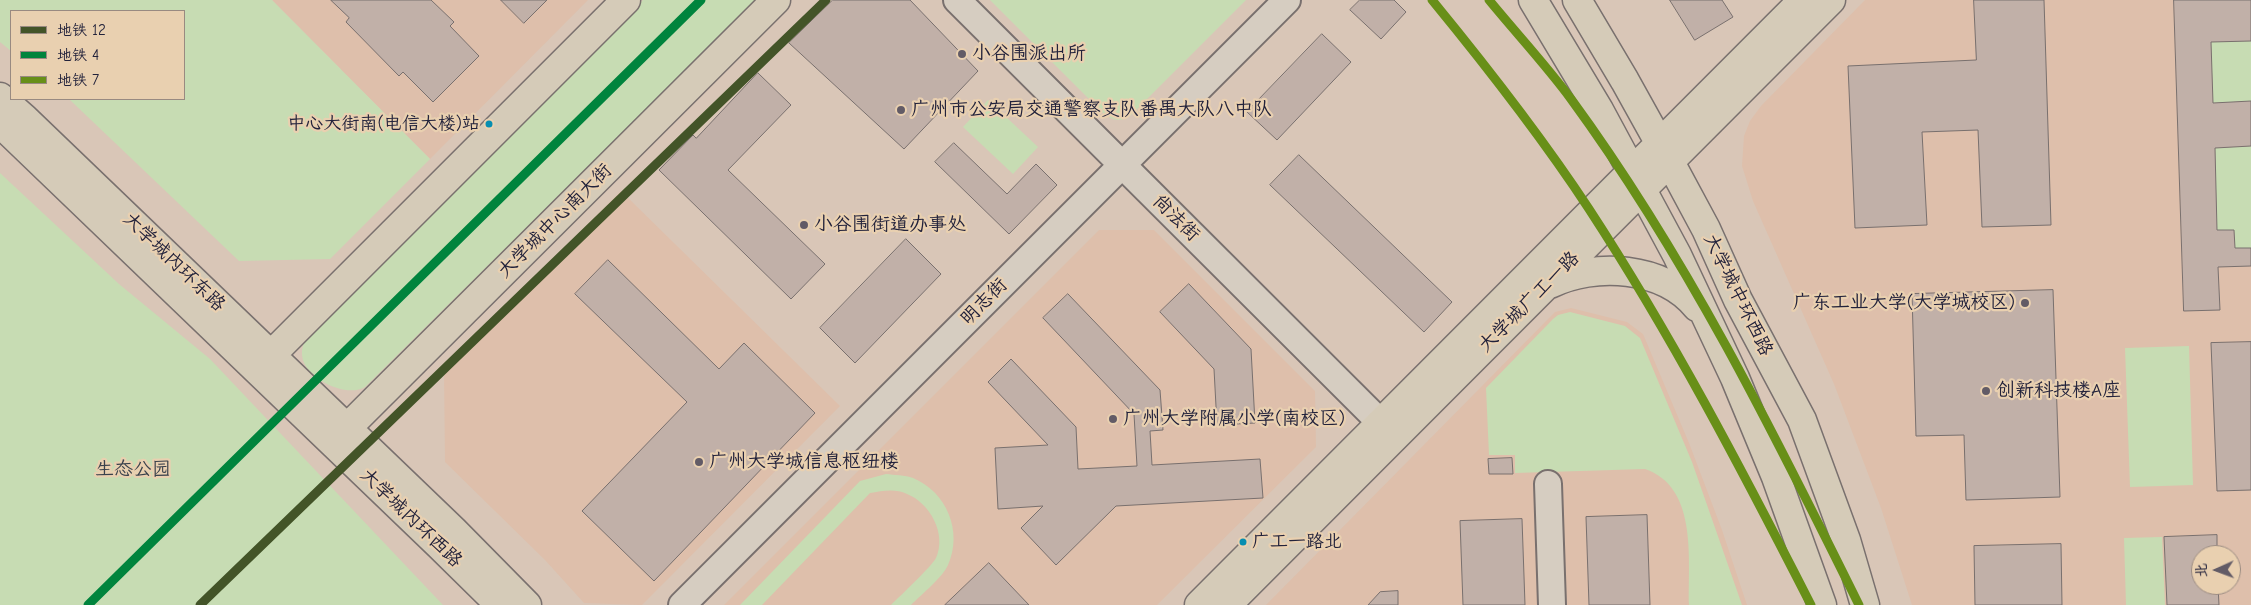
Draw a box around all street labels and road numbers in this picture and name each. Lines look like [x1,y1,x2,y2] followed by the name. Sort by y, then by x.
[493,159,617,283] street label: 大学城中心南大街
[1148,190,1204,246] street label: 尚法街
[118,208,230,316] street label: 大学城内环东路
[1699,230,1777,360] street label: 大学城中环西路
[1474,247,1584,357] street label: 大学城广工一路
[956,274,1012,330] street label: 明志街
[355,464,467,572] street label: 大学城内环西路

